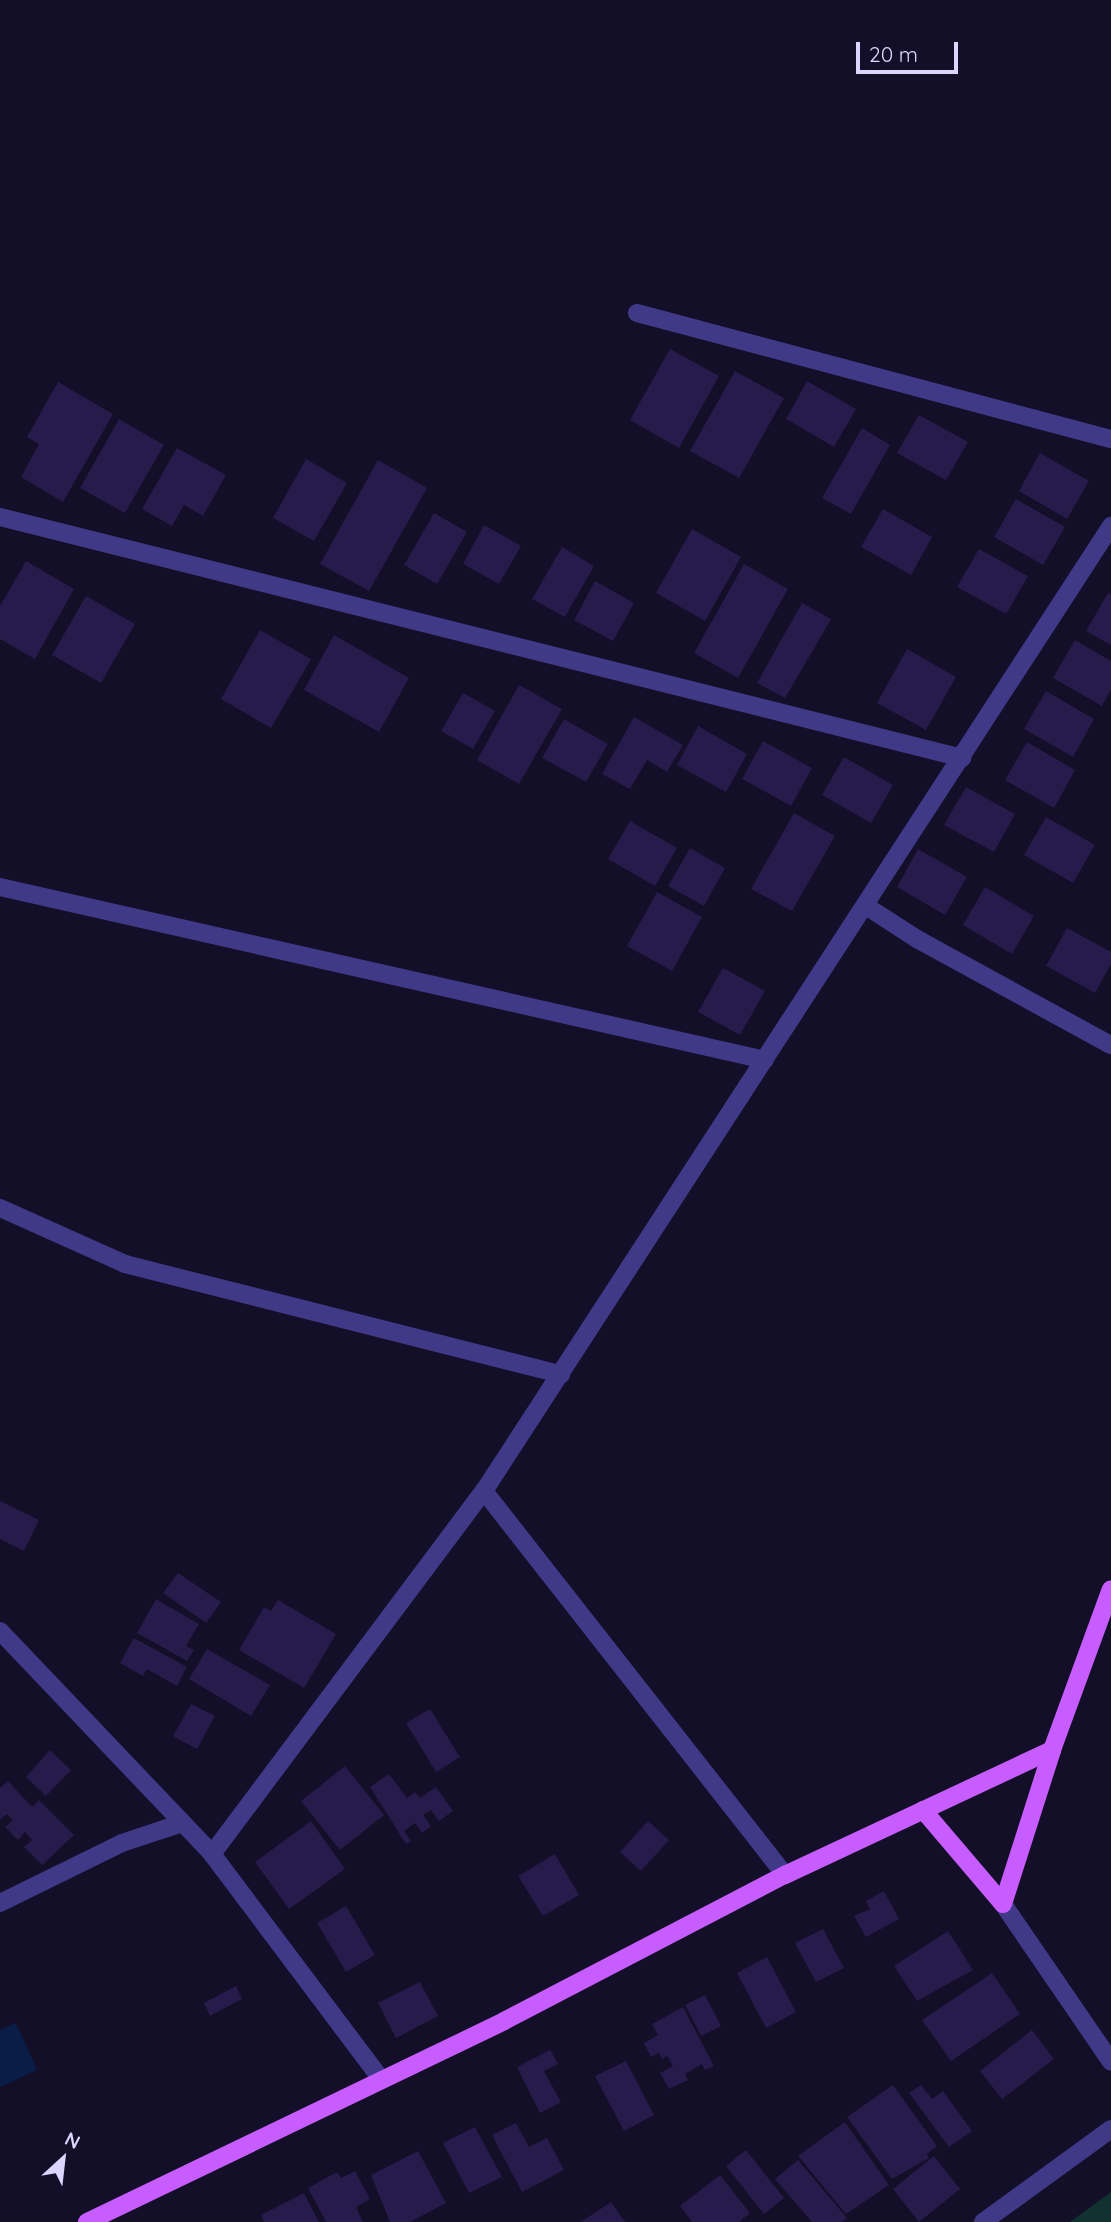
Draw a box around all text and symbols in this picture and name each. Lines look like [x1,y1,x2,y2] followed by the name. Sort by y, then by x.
[859,28,960,72] scale bar
[869,41,918,67] text: 20 m
[28,2124,98,2194] north arrow
[61,2126,84,2154] text: N

